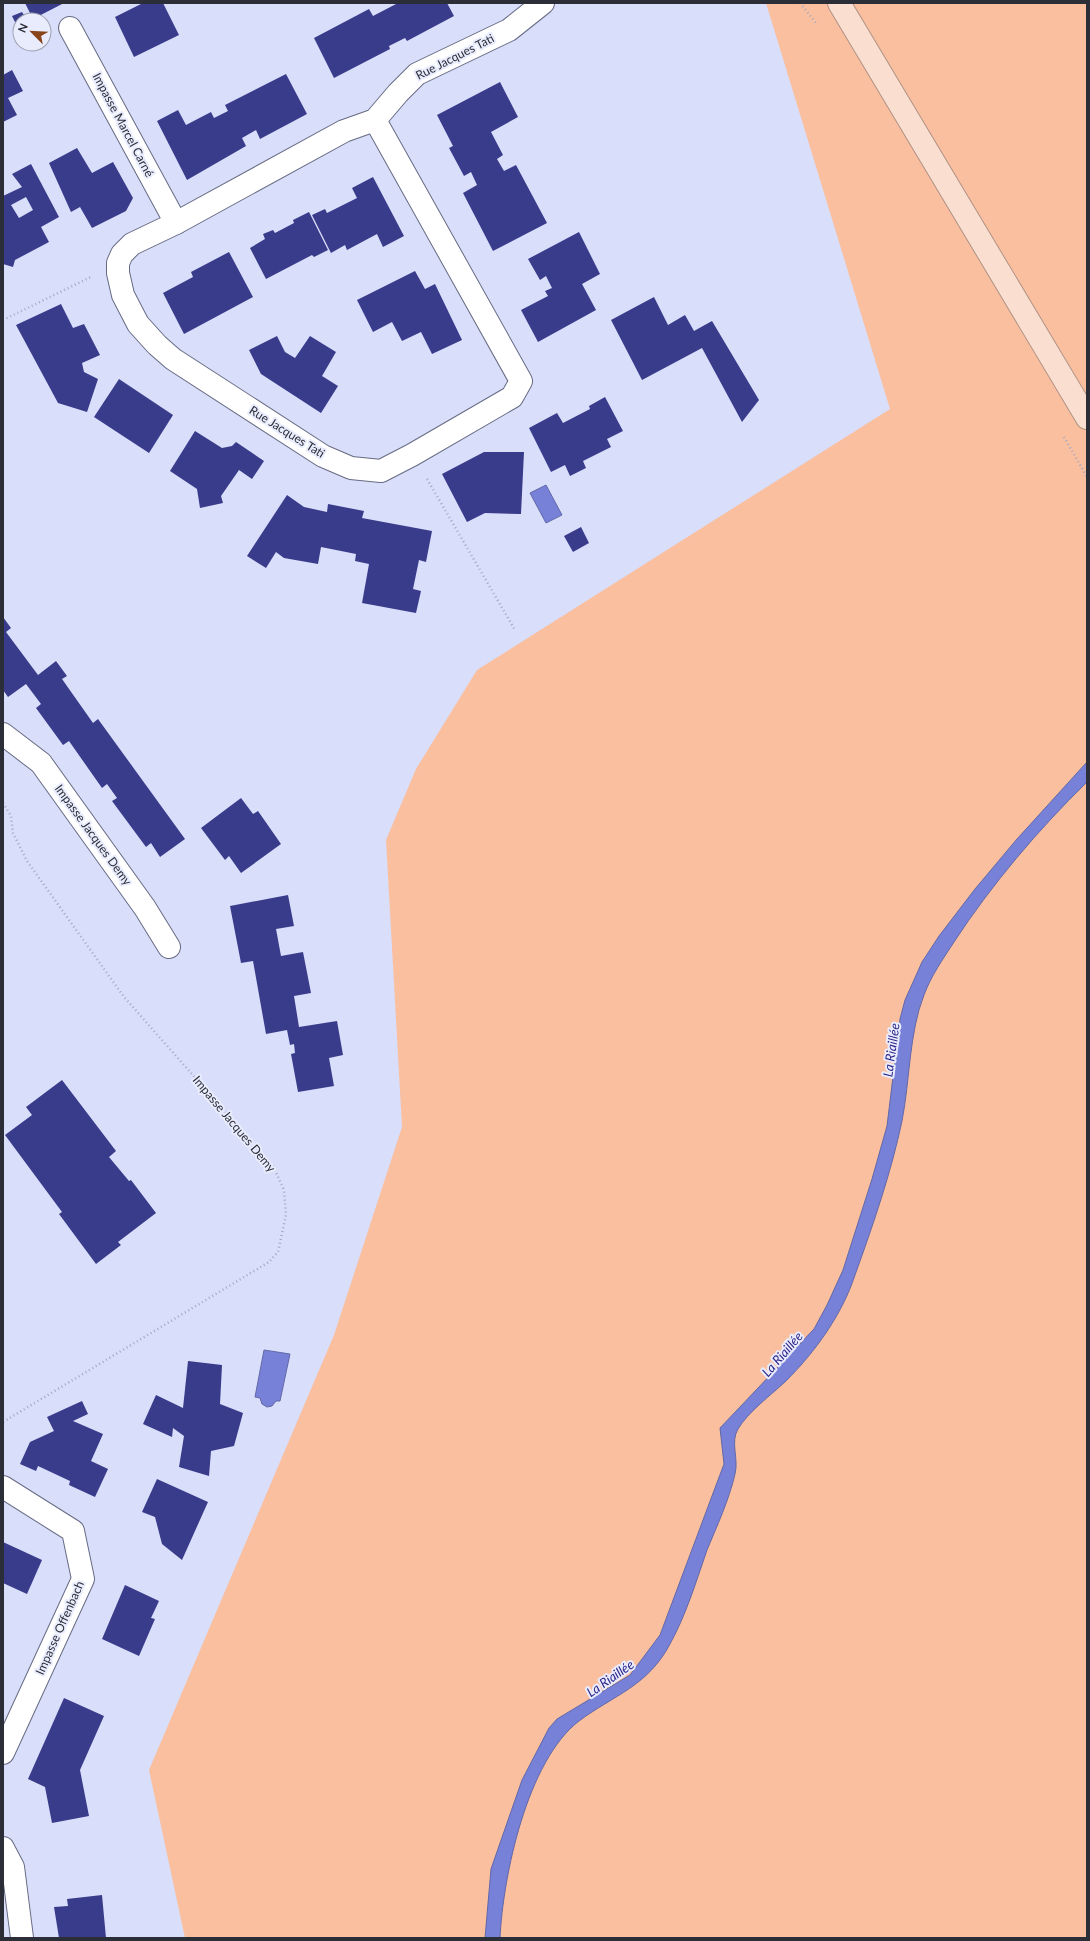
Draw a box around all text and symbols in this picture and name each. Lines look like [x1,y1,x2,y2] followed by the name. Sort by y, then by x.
[12,12,52,52] north arrow
[15,21,30,34] text: N
[413,30,497,83] street label: Rue Jacques Tati
[90,70,157,179] street label: Impasse Marcel Carné
[247,402,328,461] street label: Rue Jacques Tati
[52,781,136,889] street label: Impasse Jacques Demy
[879,1022,903,1078] water label: La Riaillée
[190,1073,280,1175] street label: Impasse Jacques Demy
[758,1328,806,1380] water label: La Riaillée
[32,1579,87,1677] street label: Impasse Offenbach
[583,1656,637,1700] water label: La Riaillée

